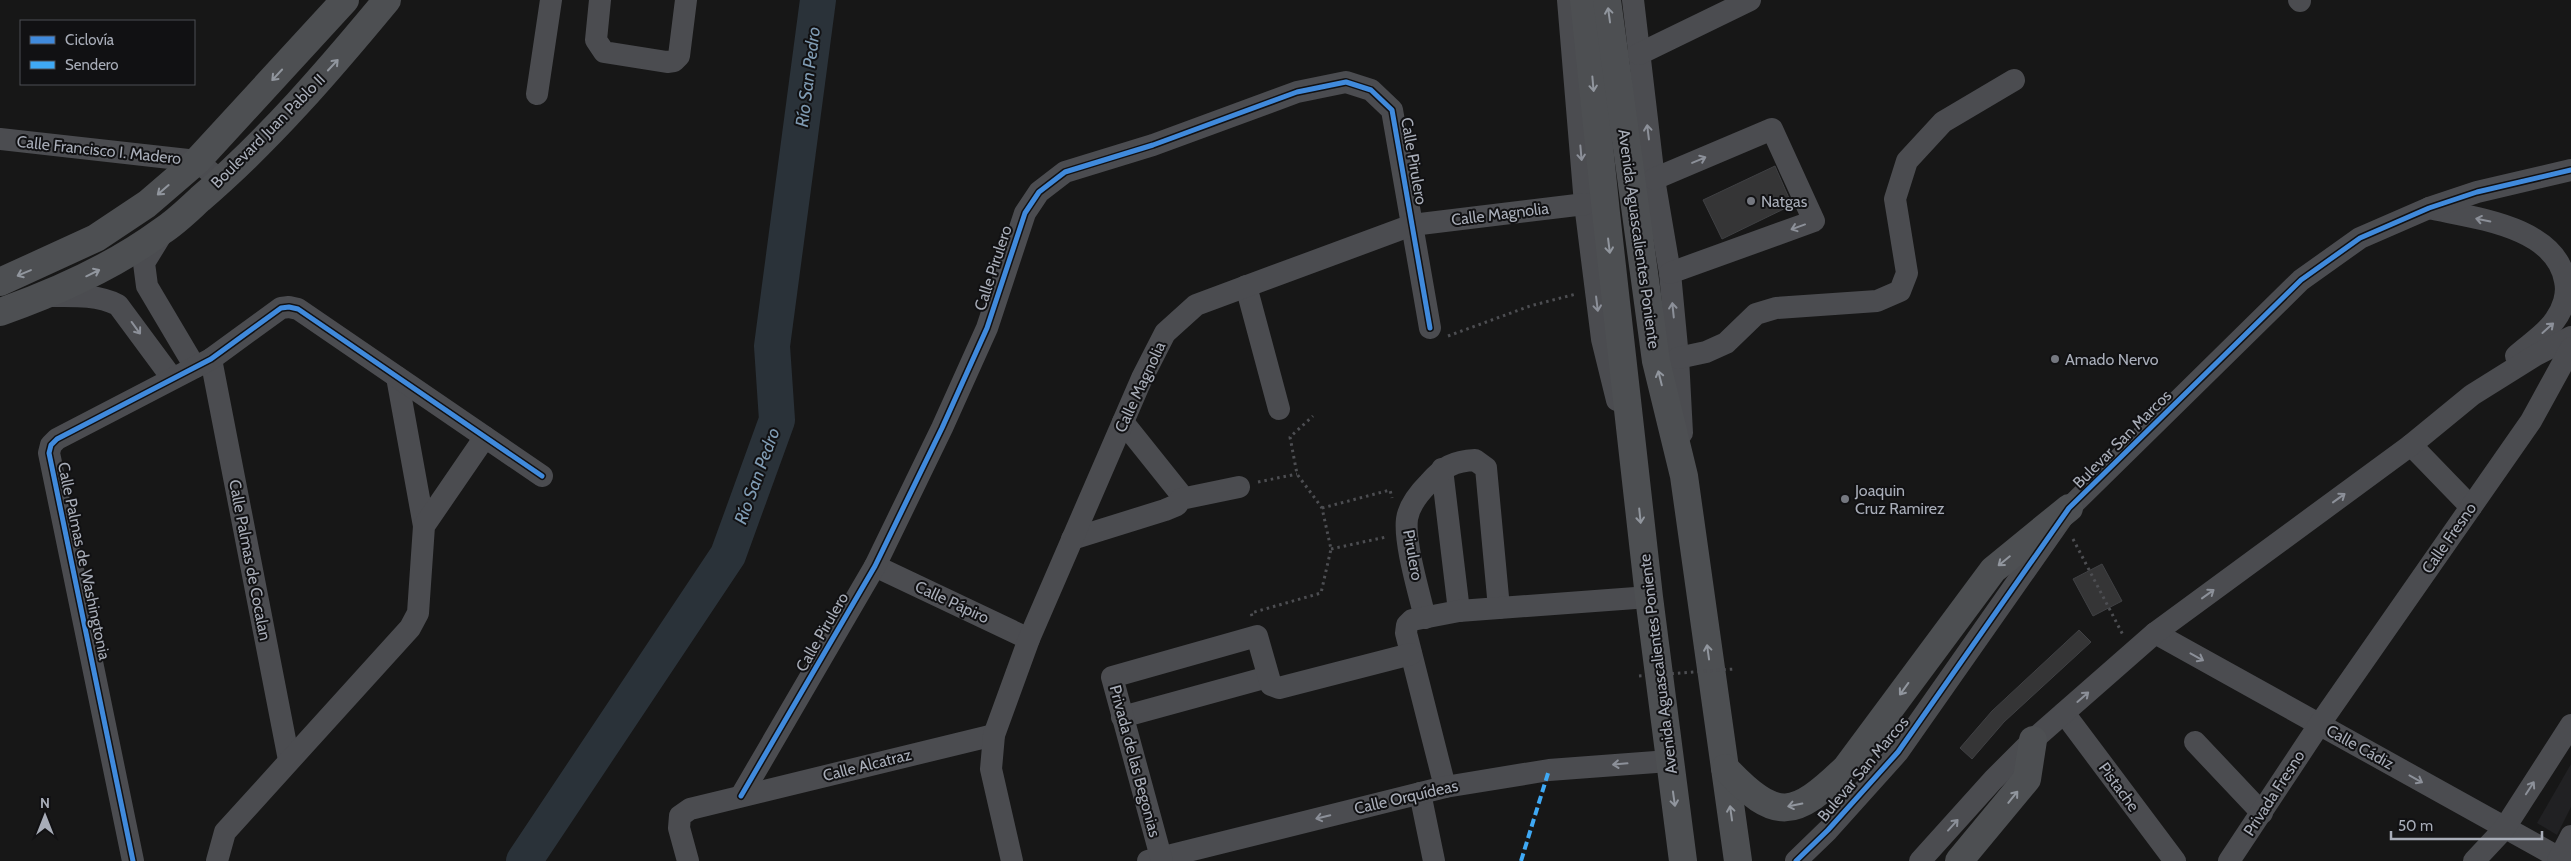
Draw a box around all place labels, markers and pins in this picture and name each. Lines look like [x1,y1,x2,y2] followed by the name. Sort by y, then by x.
[1761,192,1808,211] place label: Natgas
[1745,195,1757,207] marker: Natgas
[2065,350,2159,369] place label: Amado Nervo
[2049,353,2061,365] marker: Amado Nervo
[1854,481,1945,518] place label: Joaquin Cruz Ramirez
[1839,493,1851,505] marker: Joaquin Cruz Ramirez

